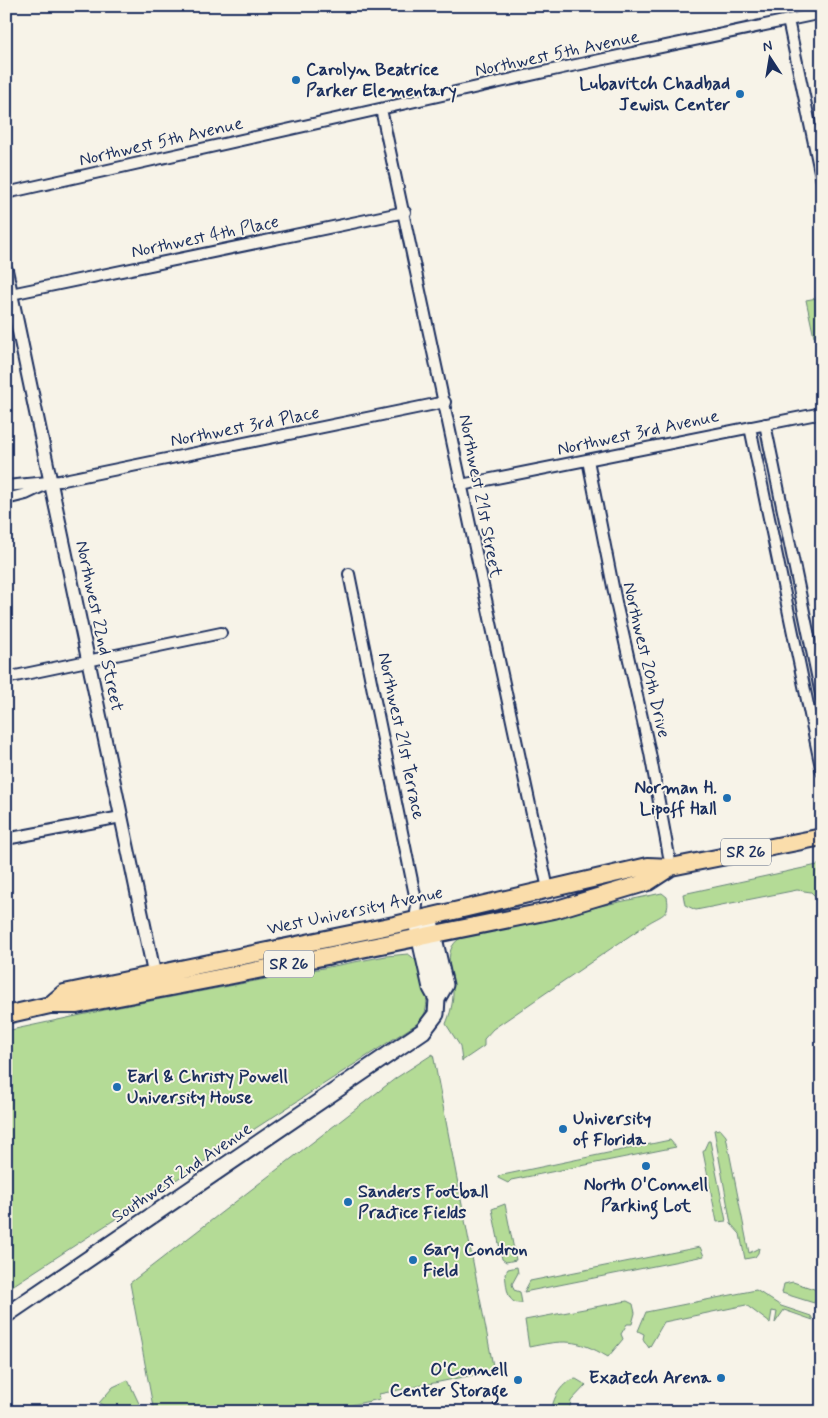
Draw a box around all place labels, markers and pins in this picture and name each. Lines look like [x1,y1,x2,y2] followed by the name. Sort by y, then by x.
[306,58,457,103] place label: Carolyn Beatrice Parker Elementary
[579,72,730,117] place label: Lubavitch Chadbad Jewish Center
[290,74,302,86] marker: Carolyn Beatrice Parker Elementary
[734,88,746,100] marker: Lubavitch Chadbad Jewish Center
[634,776,717,821] place label: Norman H. Lipoff Hall
[721,792,733,804] marker: Norman H. Lipoff Hall
[127,1065,289,1110] place label: Earl & Christy Powell University House
[111,1081,123,1093] marker: Earl & Christy Powell University House
[573,1107,651,1152] place label: University of Florida
[557,1123,569,1135] marker: University of Florida
[640,1160,652,1172] marker: North O'Connell Parking Lot
[584,1173,709,1220] place label: North O'Connell Parking Lot
[358,1180,489,1225] place label: Sanders Football Practice Fields
[342,1196,354,1208] marker: Sanders Football Practice Fields
[423,1238,527,1283] place label: Gary Condron Field
[407,1254,419,1266] marker: Gary Condron Field
[390,1358,509,1405] place label: O'Connell Center Storage
[589,1366,712,1390] place label: Exactech Arena
[715,1372,727,1384] marker: Exactech Arena
[512,1374,524,1386] marker: O'Connell Center Storage

